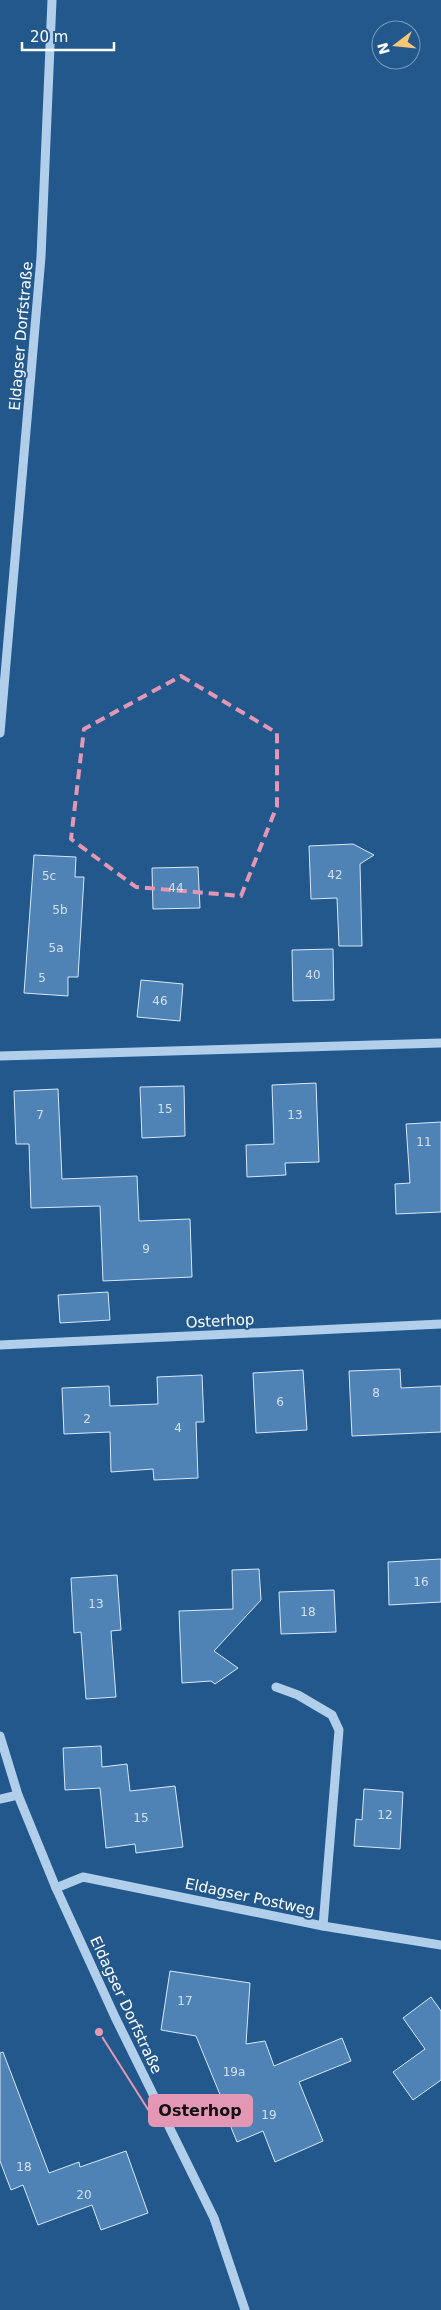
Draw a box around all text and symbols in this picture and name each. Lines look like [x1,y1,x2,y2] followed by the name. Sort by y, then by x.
[22,20,115,52] scale bar
[371,20,421,70] north arrow
[30,28,68,46] text: 20 m
[374,41,393,56] text: N
[6,261,36,411] street label: Eldagser Dorfstraße
[327,868,343,882] house number: 42
[42,869,56,883] house number: 5c
[168,881,184,895] house number: 44
[52,903,68,917] house number: 5b
[49,941,64,955] house number: 5a
[305,968,321,982] house number: 40
[38,971,46,985] house number: 5
[152,994,168,1008] house number: 46
[157,1102,173,1116] house number: 15
[36,1108,44,1122] house number: 7
[287,1108,303,1122] house number: 13
[416,1135,432,1149] house number: 11
[142,1242,150,1256] house number: 9
[185,1310,255,1332] street label: Osterhop
[372,1386,380,1400] house number: 8
[276,1395,284,1409] house number: 6
[83,1412,91,1426] house number: 2
[174,1421,182,1435] house number: 4
[413,1575,429,1589] house number: 16
[88,1597,104,1611] house number: 13
[300,1605,316,1619] house number: 18
[377,1808,393,1822] house number: 12
[133,1811,149,1825] house number: 15
[183,1874,317,1920] street label: Eldagser Postweg
[86,1933,166,2077] street label: Eldagser Dorfstraße
[177,1994,193,2008] house number: 17
[223,2065,245,2079] house number: 19a
[149,2095,252,2126] callout: Osterhop
[158,2101,242,2120] text: Osterhop
[261,2108,277,2122] house number: 19
[16,2160,32,2174] house number: 18
[76,2188,92,2202] house number: 20

